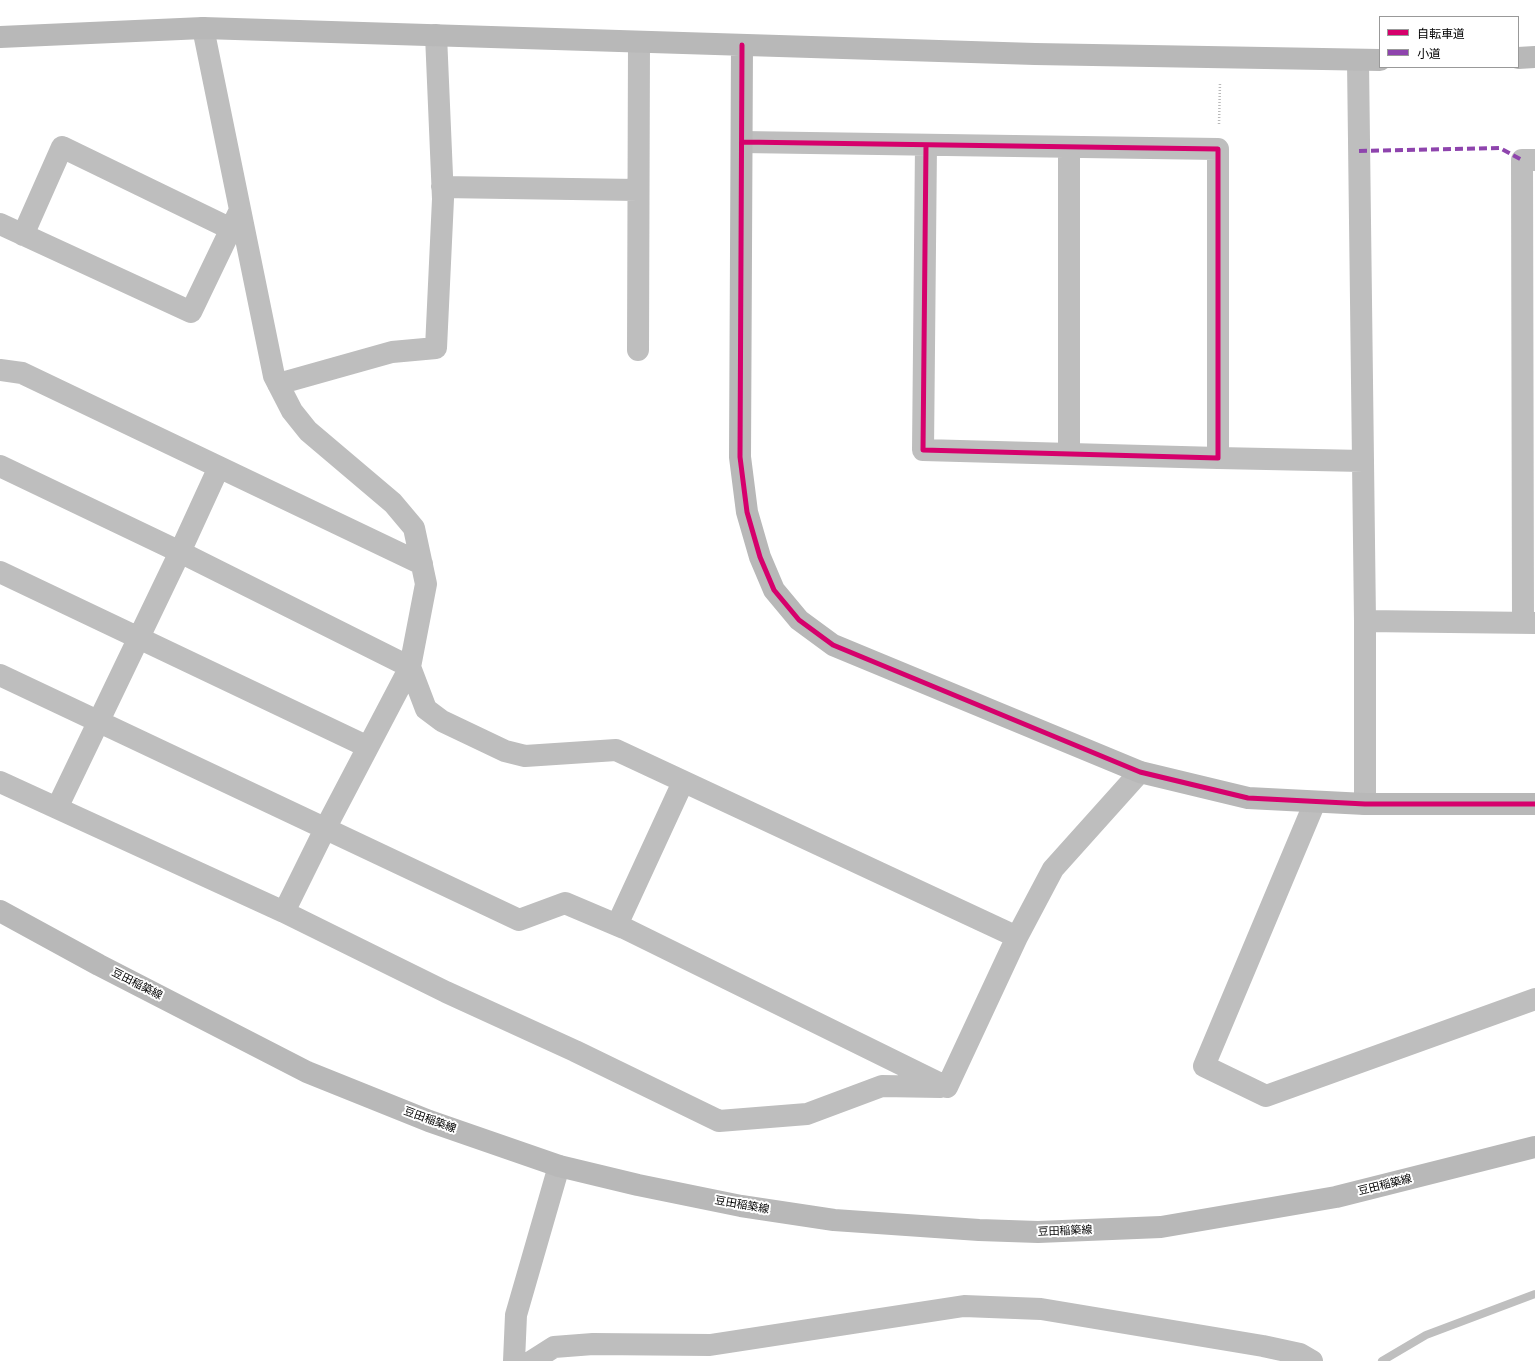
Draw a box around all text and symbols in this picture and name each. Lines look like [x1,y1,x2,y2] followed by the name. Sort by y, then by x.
[1379,16,1519,68] legend
[1417,27,1465,41] text: 自転車道
[1417,47,1441,61] text: 小道
[110,966,164,1002] street label: 豆田稲築線
[402,1104,458,1136] street label: 豆田稲築線
[1357,1172,1413,1198] street label: 豆田稲築線
[714,1194,770,1216] street label: 豆田稲築線
[1037,1223,1093,1239] street label: 豆田稲築線

